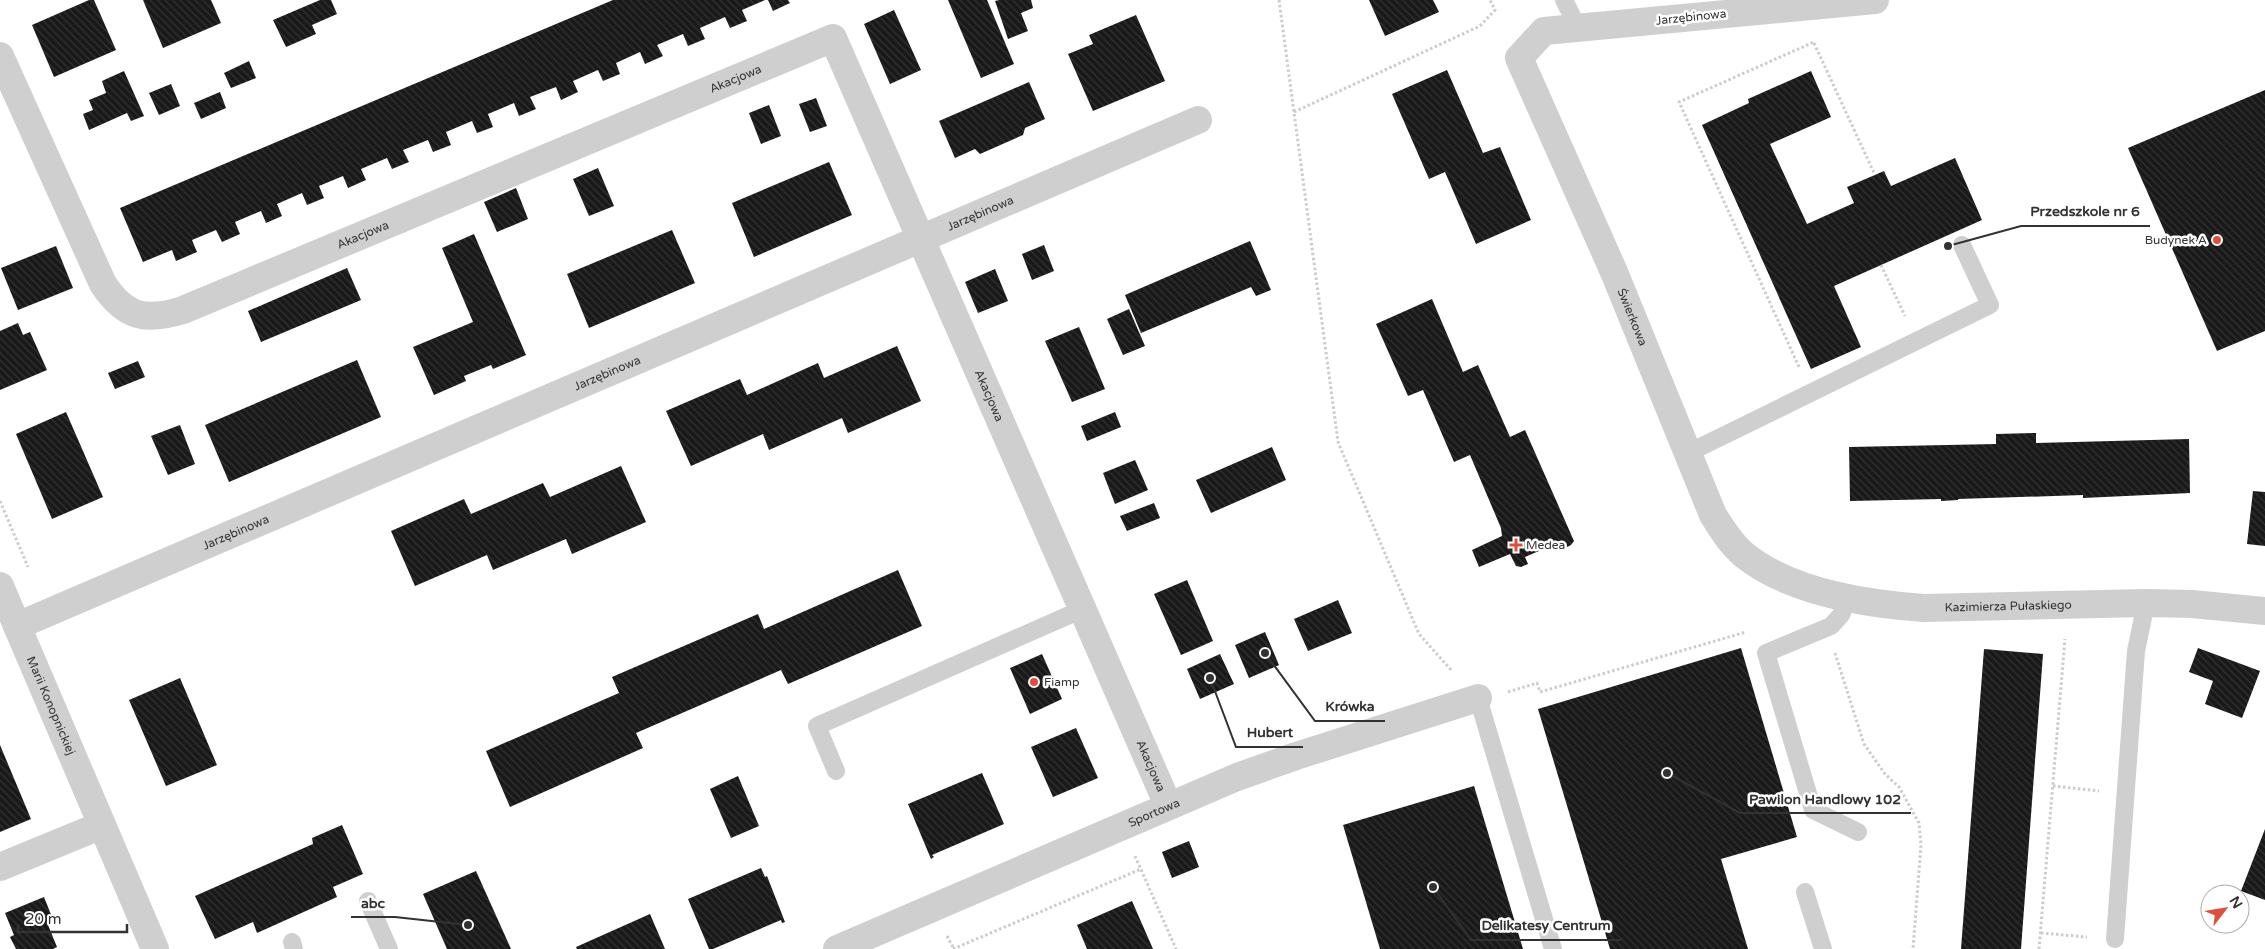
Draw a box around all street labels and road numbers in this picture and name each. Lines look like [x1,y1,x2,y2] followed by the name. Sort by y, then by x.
[1655,6,1727,28] street label: Jarzębinowa
[707,62,763,96] street label: Akacjowa
[945,193,1016,234] street label: Jarzębinowa
[335,218,391,252] street label: Akacjowa
[1614,286,1650,348] street label: Świerkowa
[572,353,643,394] street label: Jarzębinowa
[972,368,1007,424] street label: Akacjowa
[200,512,271,553] street label: Jarzębinowa
[1944,598,2072,615] street label: Kazimierza Pułaskiego
[24,654,78,757] street label: Marii Konopnickiej
[1133,738,1168,794] street label: Akacjowa
[1126,795,1182,830] street label: Sportowa

